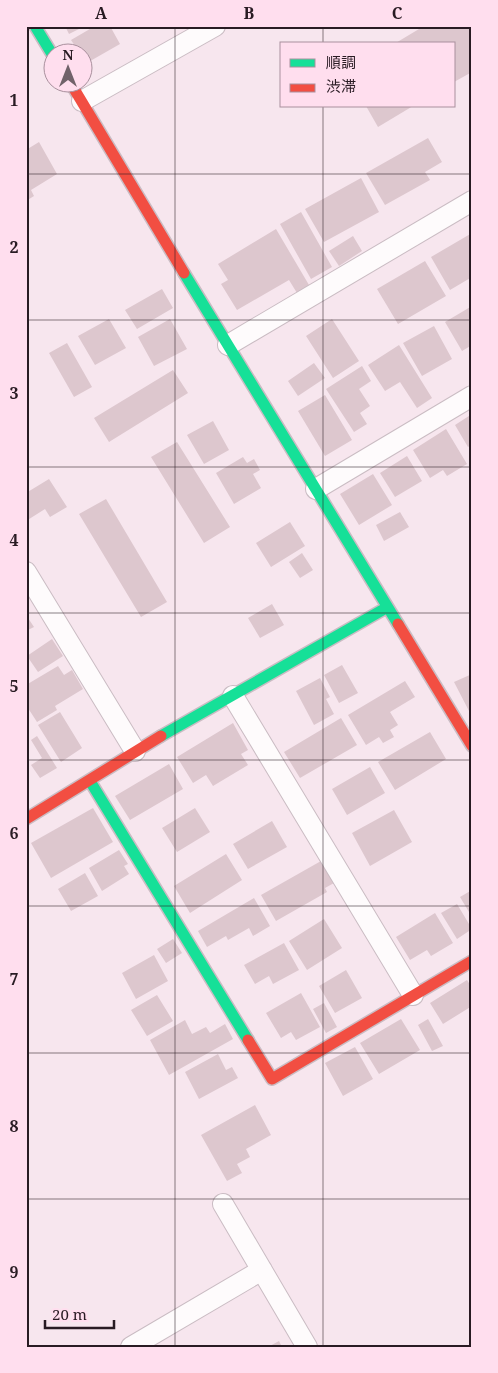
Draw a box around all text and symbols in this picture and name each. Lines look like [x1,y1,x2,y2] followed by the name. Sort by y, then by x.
[95,2,108,24] text: A
[244,2,255,24] text: B
[392,2,403,24] text: C
[42,42,92,92] north arrow
[280,42,456,108] legend
[62,45,74,64] text: N
[326,52,356,72] text: 順調
[326,76,356,96] text: 渋滞
[9,89,19,111] text: 1
[9,236,19,258] text: 2
[9,382,19,404] text: 3
[9,529,19,551] text: 4
[9,675,19,697] text: 5
[9,822,19,844] text: 6
[9,968,19,990] text: 7
[9,1115,19,1137] text: 8
[9,1261,19,1283] text: 9
[45,1298,114,1330] scale bar
[52,1304,87,1324] text: 20 m

